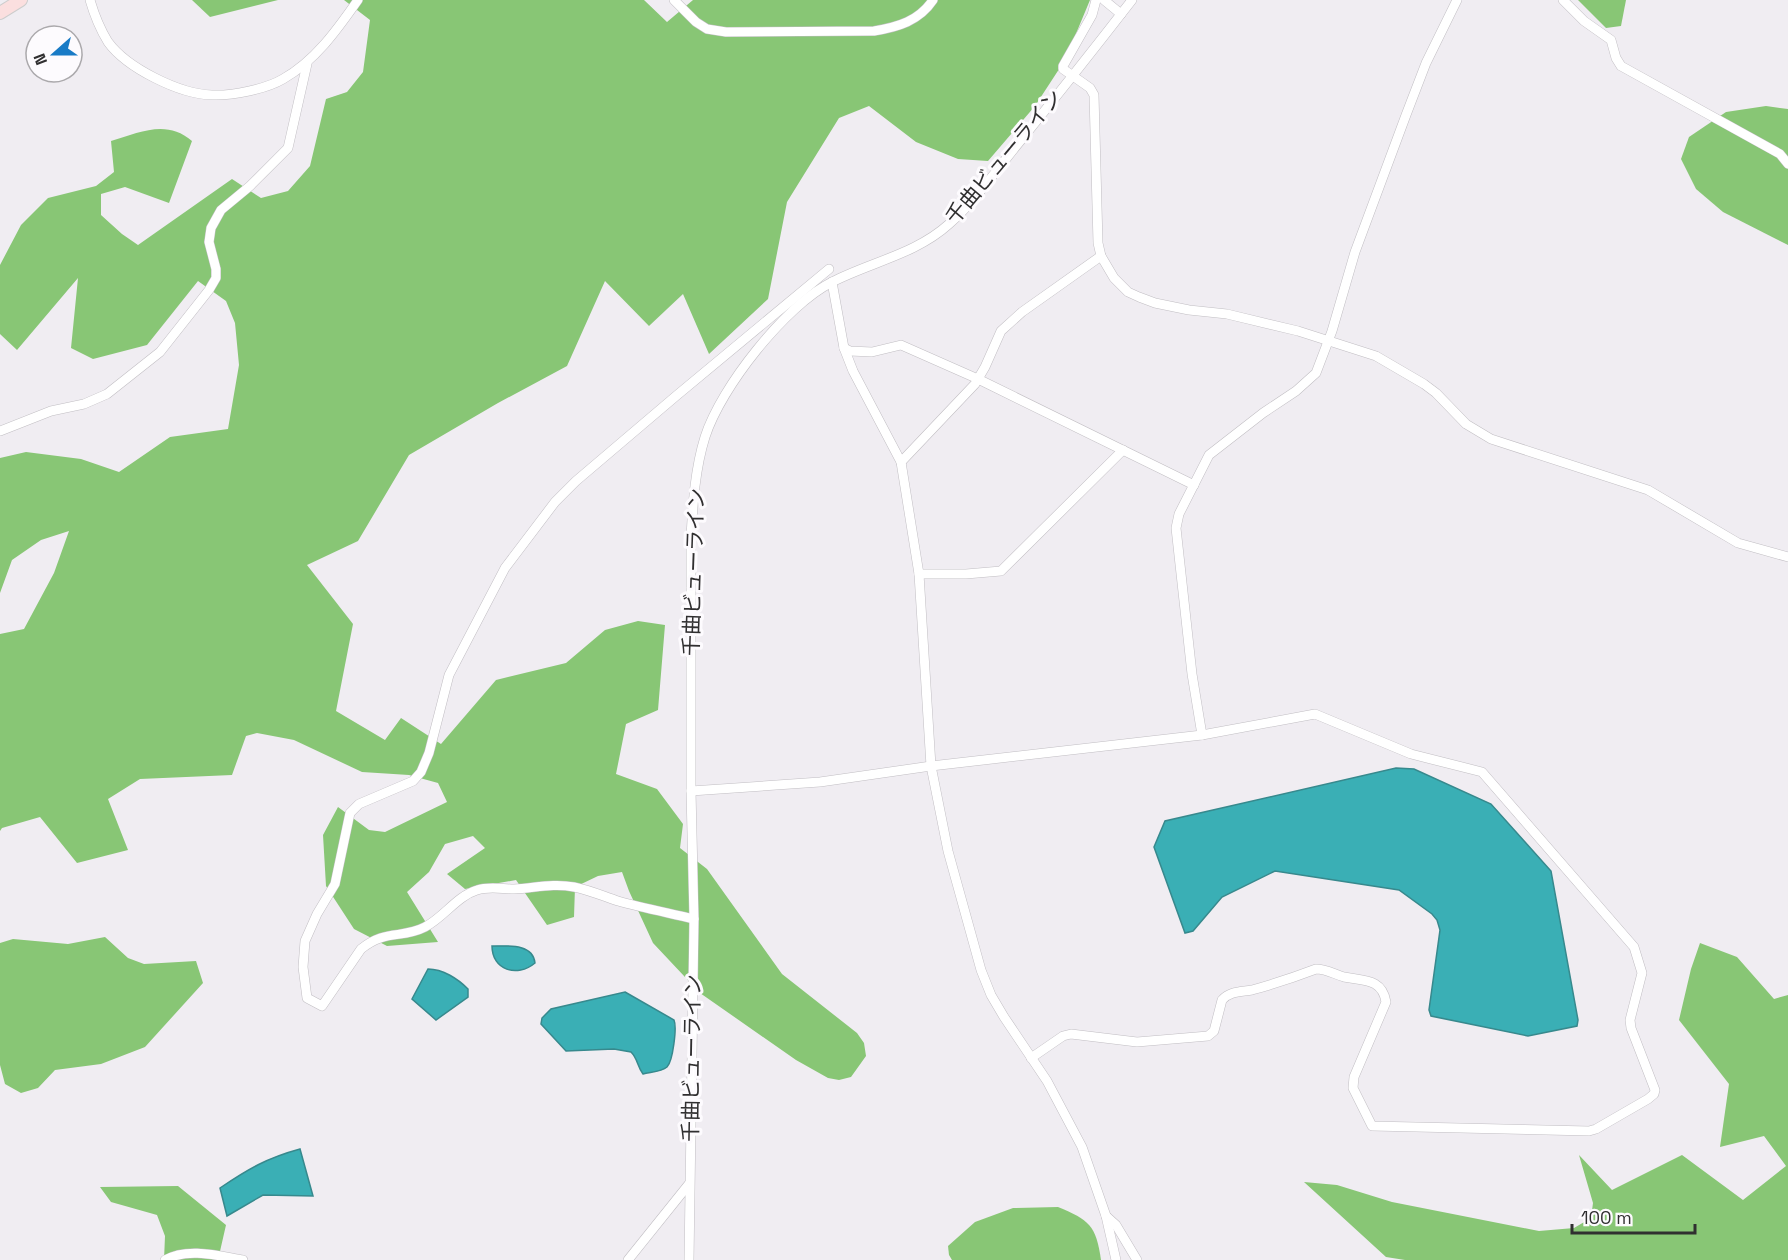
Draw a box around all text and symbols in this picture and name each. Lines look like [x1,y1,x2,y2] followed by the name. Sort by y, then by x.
[24,24,84,84] north arrow
[29,50,52,68] text: N
[939,84,1068,230] street label: 千曲ビューライン
[677,488,710,656] street label: 千曲ビューライン
[677,974,706,1142] street label: 千曲ビューライン
[1572,1197,1695,1235] scale bar
[1581,1206,1632,1229] text: 100 m

